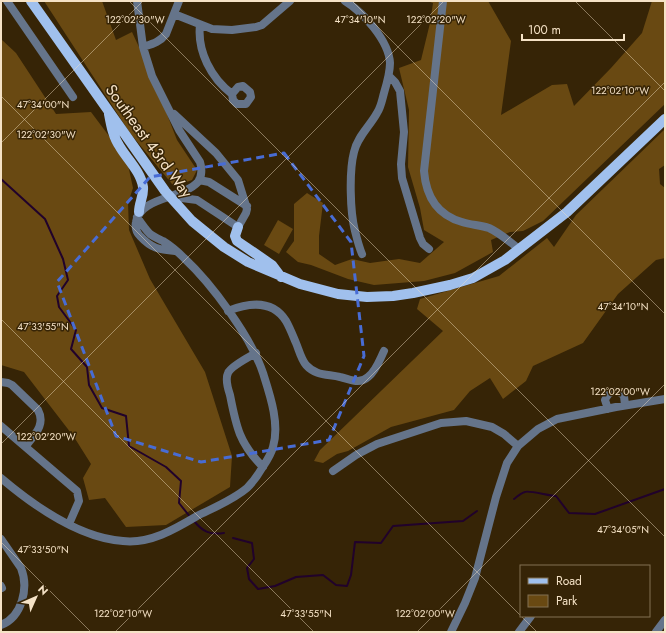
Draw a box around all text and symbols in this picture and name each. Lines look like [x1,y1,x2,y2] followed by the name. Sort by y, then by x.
[105,12,165,27] text: 122°02'30"W
[335,12,385,27] text: 47°34'10"N
[406,12,466,27] text: 122°02'20"W
[522,16,624,42] scale bar
[528,21,561,39] text: 100 m
[100,79,199,203] street label: Southeast 43rd Way
[591,83,649,98] text: 122°02'10"W
[17,97,69,112] text: 47°34'00"N
[16,127,76,142] text: 122°02'30"W
[598,299,648,314] text: 47°34'10"N
[17,319,69,334] text: 47°33'55"N
[590,384,650,399] text: 122°02'00"W
[16,429,76,444] text: 122°02'20"W
[597,522,649,537] text: 47°34'05"N
[17,542,69,557] text: 47°33'50"N
[520,565,650,617] legend
[556,572,582,590] text: Road
[16,577,56,617] north arrow
[34,581,52,599] text: N
[556,592,578,610] text: Park
[94,606,152,621] text: 122°02'10"W
[280,606,332,621] text: 47°33'55"N
[395,606,455,621] text: 122°02'00"W

